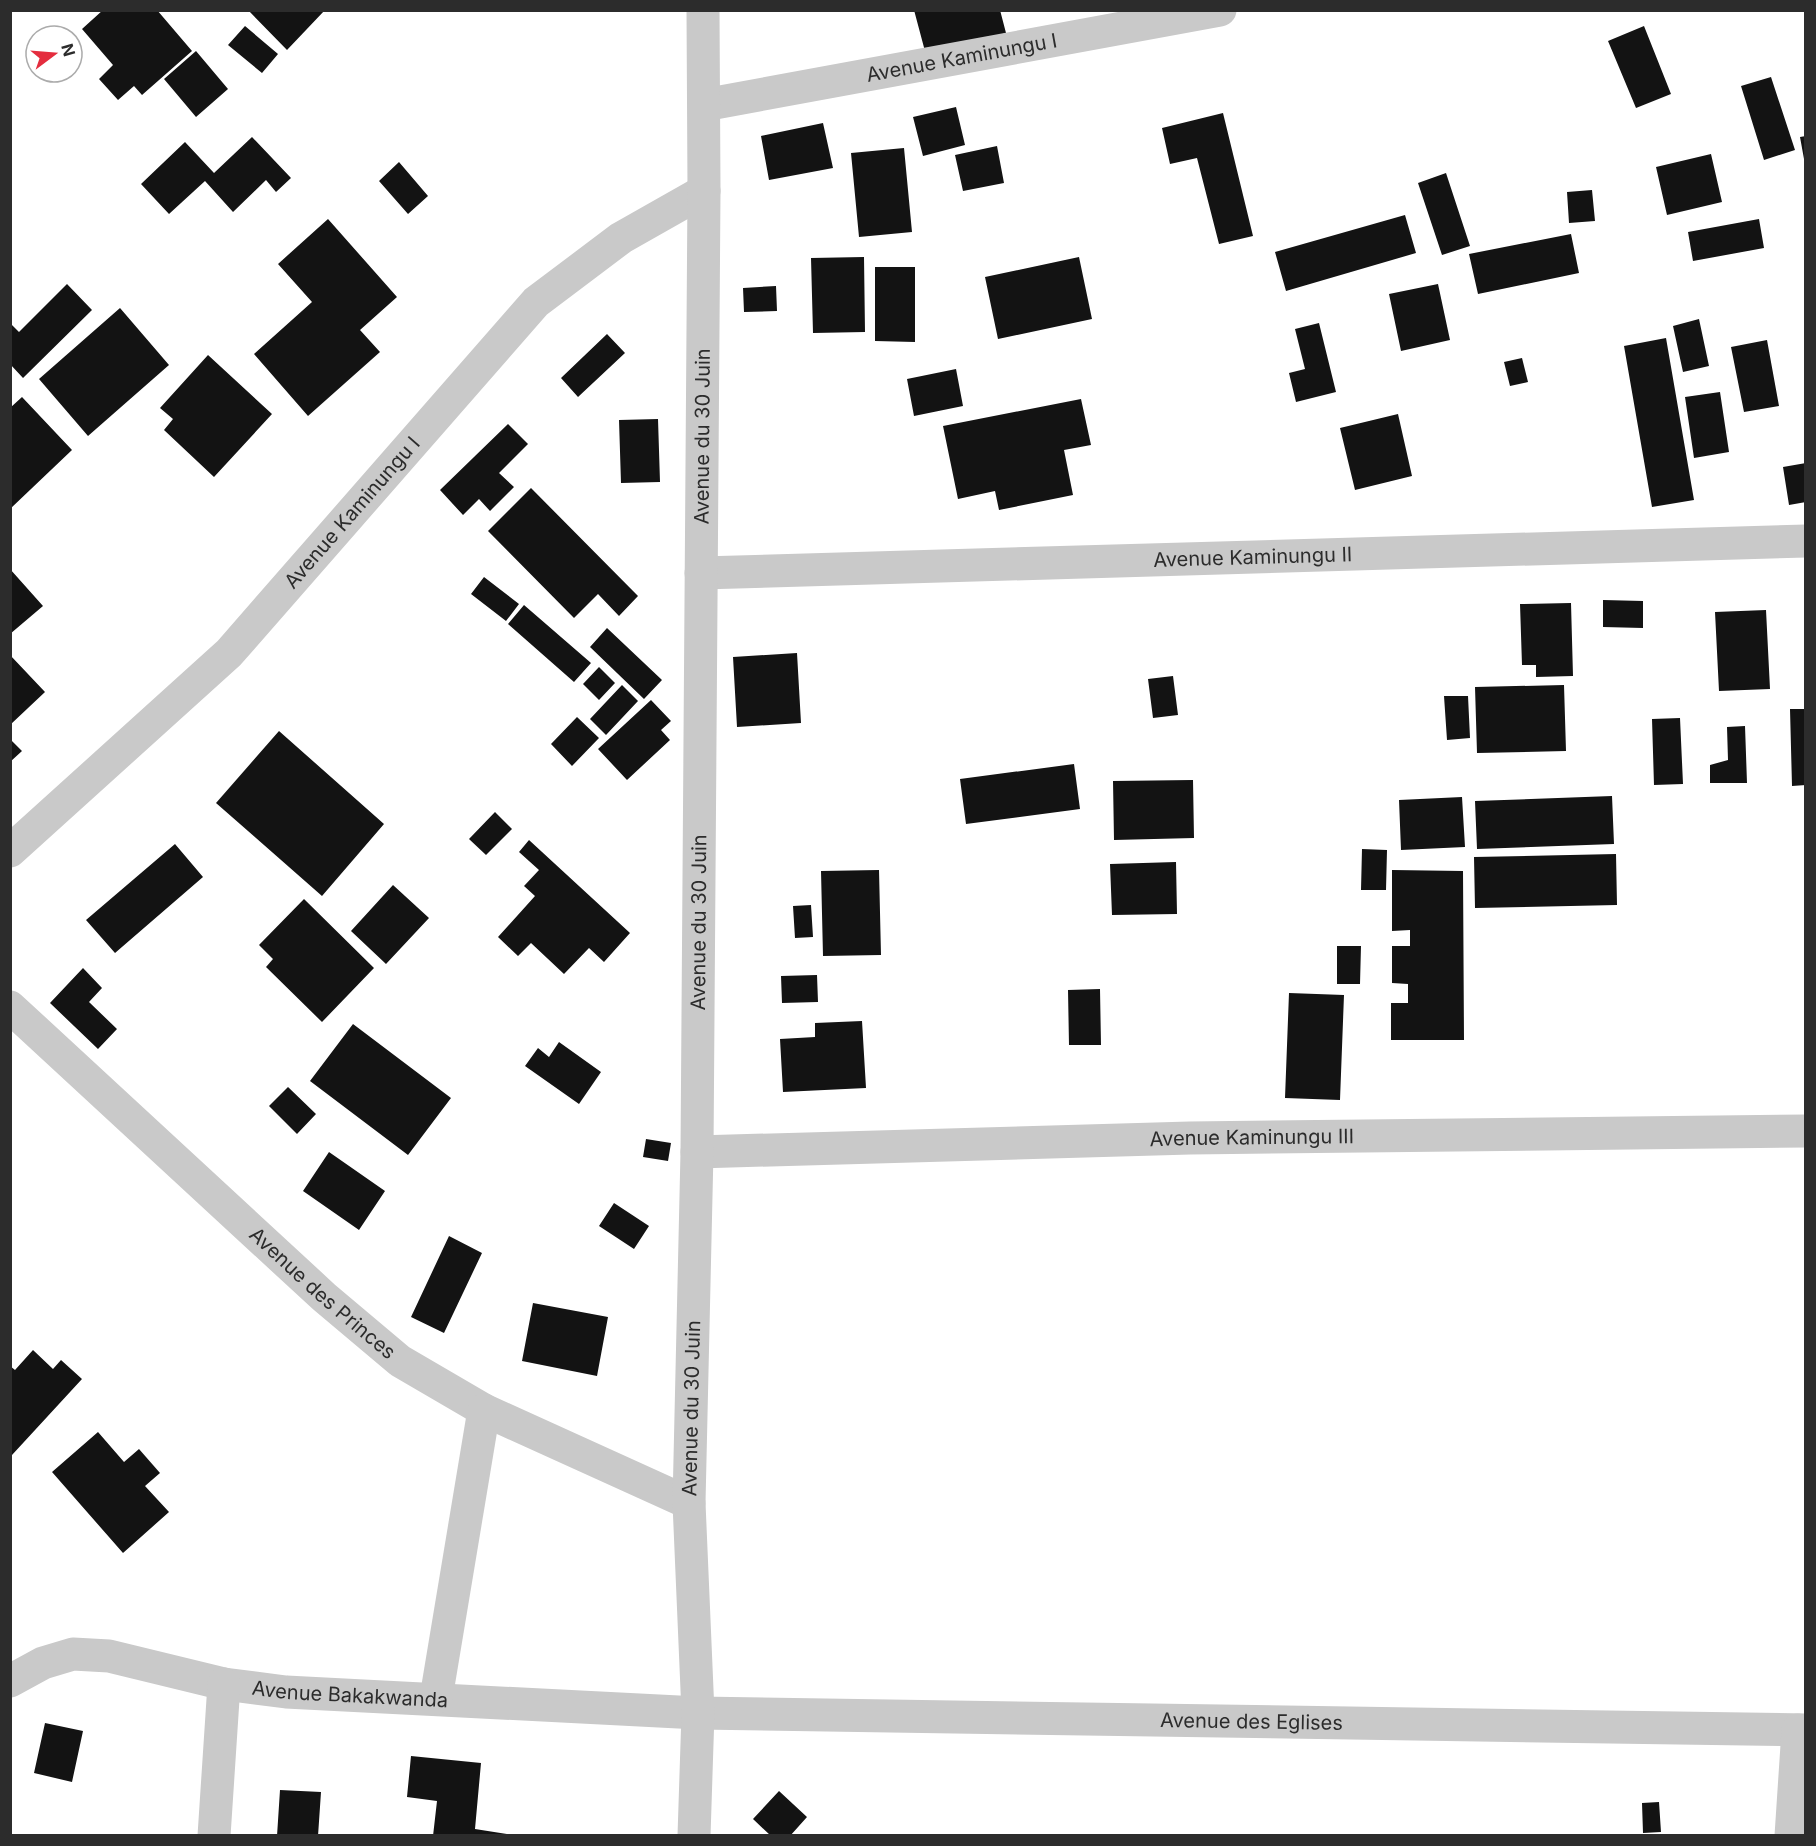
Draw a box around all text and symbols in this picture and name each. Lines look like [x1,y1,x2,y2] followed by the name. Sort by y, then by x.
[24,24,84,84] north arrow
[864,28,1059,87] street label: Avenue Kaminungu I
[57,41,80,58] text: N
[690,348,715,525] street label: Avenue du 30 Juin
[279,432,425,593] street label: Avenue Kaminungu I
[1153,542,1353,572] street label: Avenue Kaminungu II
[686,834,711,1011] street label: Avenue du 30 Juin
[1149,1124,1354,1151] street label: Avenue Kaminungu III
[245,1222,401,1364] street label: Avenue des Princes
[677,1320,705,1497] street label: Avenue du 30 Juin
[251,1676,449,1712] street label: Avenue Bakakwanda
[1160,1708,1343,1735] street label: Avenue des Eglises

